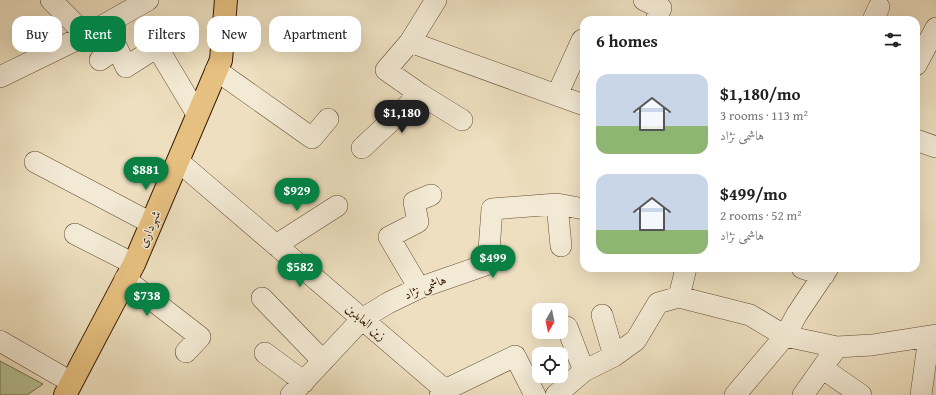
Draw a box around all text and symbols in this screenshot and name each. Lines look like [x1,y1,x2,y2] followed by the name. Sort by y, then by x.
[12,16,62,52] chip: Buy
[70,16,126,52] chip: Rent
[134,16,199,52] chip: Filters
[207,16,261,52] chip: New
[269,16,361,52] chip: Apartment
[596,28,658,53] text: 6 homes
[882,29,904,51] icon: filters
[720,81,801,106] text: $1,180/mo
[628,90,676,138] icon: home
[369,100,435,134] pin: $1,180
[383,103,421,122] text: $1,180
[720,106,808,125] text: 3 rooms · 113 m²
[720,126,764,145] text: هاشمی نژاد
[122,157,170,191] pin: $881
[133,160,159,179] text: $881
[273,178,321,212] pin: $929
[284,181,310,200] text: $929
[720,181,787,206] text: $499/mo
[628,190,676,238] icon: home
[720,206,802,225] text: 2 rooms · 52 m²
[133,207,165,251] street label: شهرداری
[720,226,764,245] text: هاشمی نژاد
[469,245,517,279] pin: $499
[480,248,506,267] text: $499
[276,254,324,288] pin: $582
[287,257,313,276] text: $582
[401,270,449,304] street label: هاشمی نژاد
[123,283,171,317] pin: $738
[134,286,160,305] text: $738
[341,299,391,345] street label: زین العابدین
[532,303,568,339] north arrow
[532,303,568,383] map controls
[532,347,568,383] button: locate

